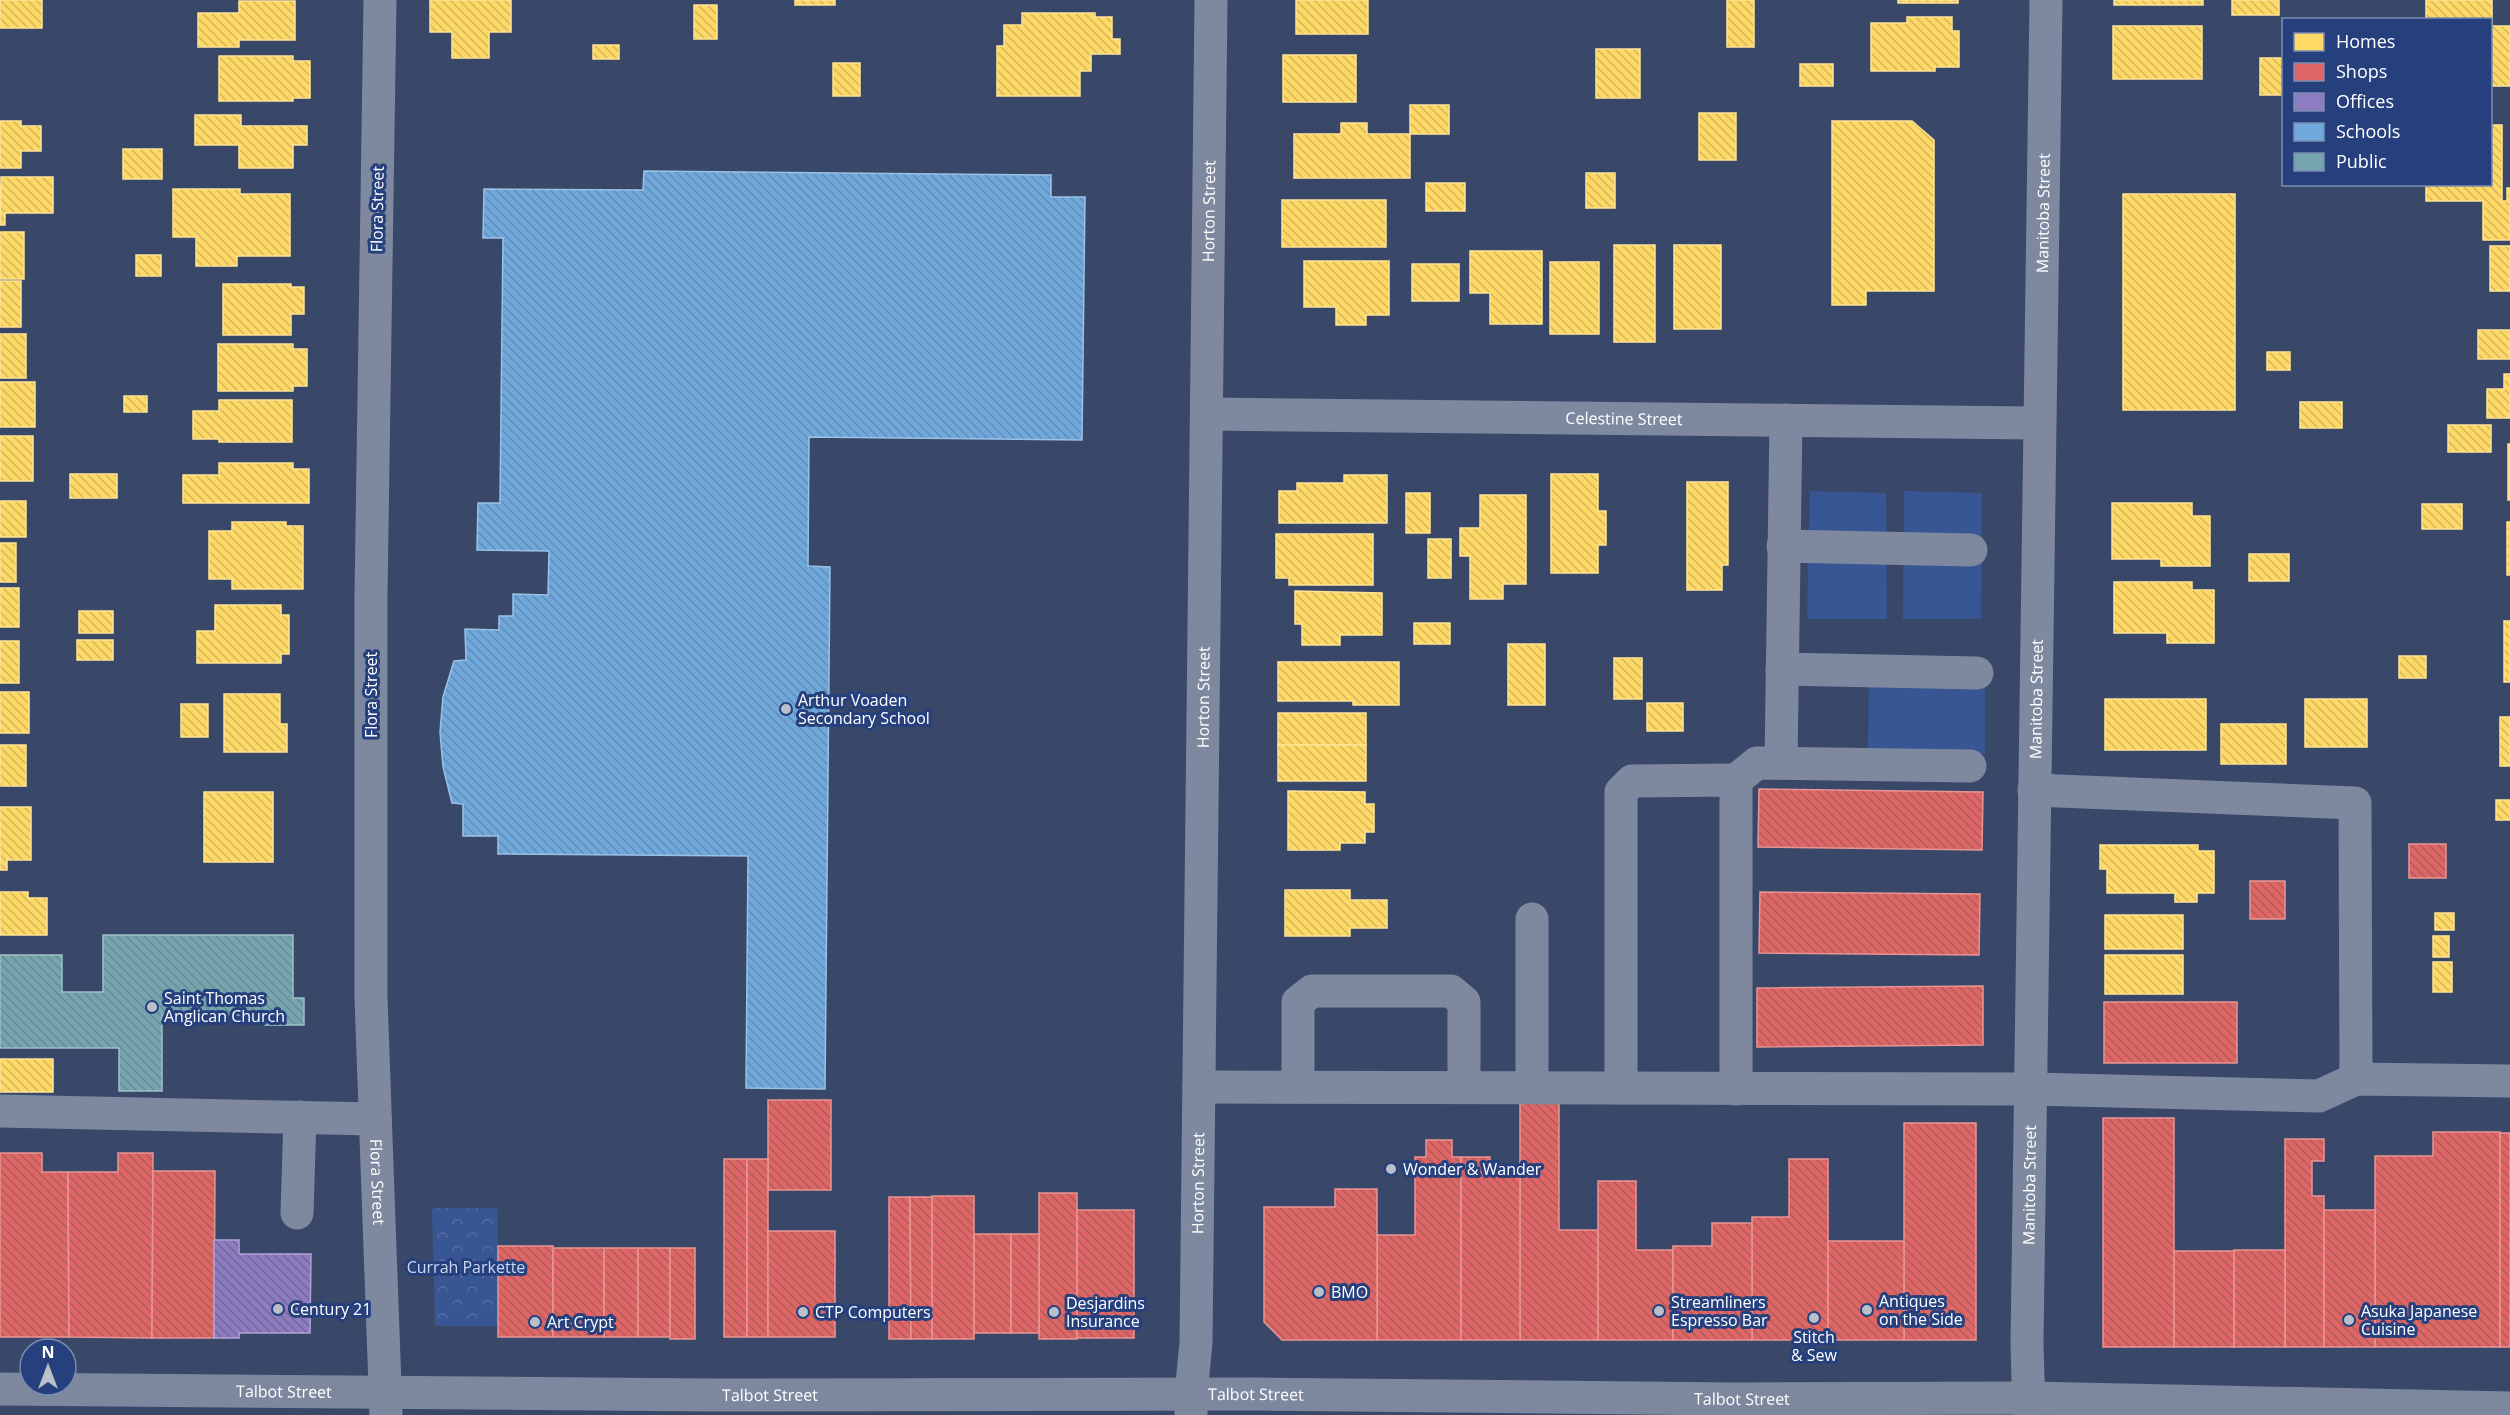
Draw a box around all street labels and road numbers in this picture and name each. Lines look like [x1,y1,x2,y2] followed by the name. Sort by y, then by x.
[2031,153,2055,273] street label: Manitoba Street
[1197,160,1220,262] street label: Horton Street
[365,165,389,252] street label: Flora Street
[1565,407,1683,430] street label: Celestine Street
[2024,639,2048,759] street label: Manitoba Street
[1192,646,1215,748] street label: Horton Street
[360,652,382,738] street label: Flora Street
[2017,1125,2041,1245] street label: Manitoba Street
[1186,1132,1209,1234] street label: Horton Street
[365,1138,390,1226] street label: Flora Street
[236,1380,332,1403] street label: Talbot Street
[1208,1383,1304,1406] street label: Talbot Street
[722,1384,818,1406] street label: Talbot Street
[1694,1388,1790,1410] street label: Talbot Street

